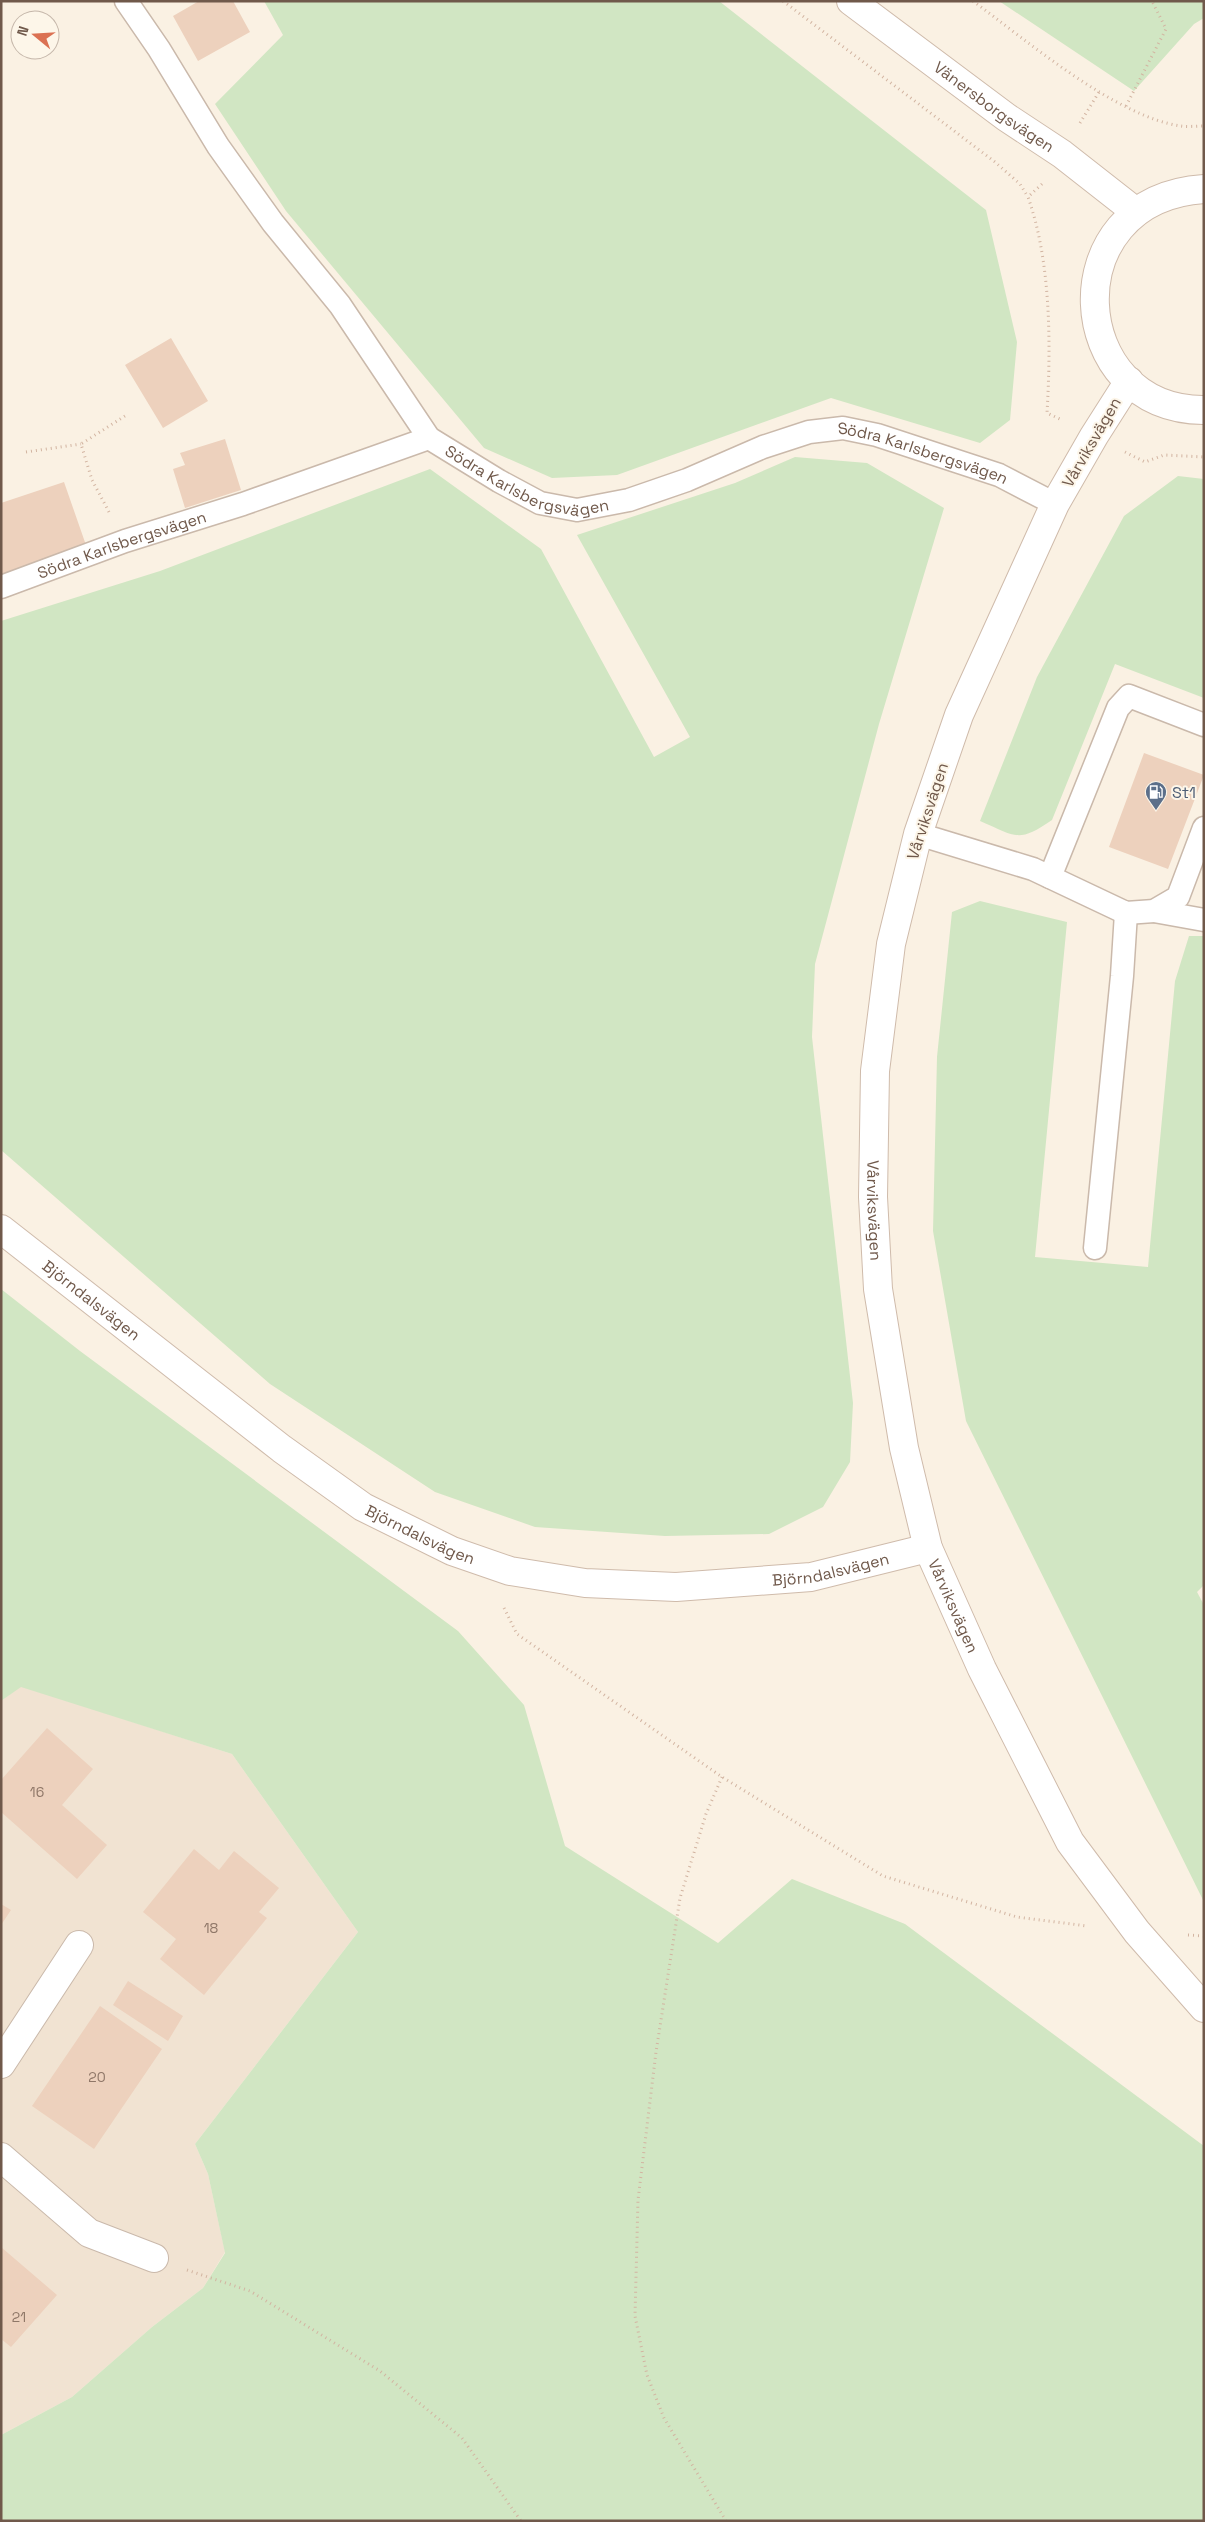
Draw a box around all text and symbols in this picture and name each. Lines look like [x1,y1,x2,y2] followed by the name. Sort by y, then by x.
[10,10,60,60] north arrow
[13,24,33,38] text: N
[929,57,1058,157] street label: Vänersborgsvägen
[1057,393,1126,491] street label: Vårviksvägen
[837,418,1012,489] street label: Södra Karlsbergsvägen
[441,440,611,521] street label: Södra Karlsbergsvägen
[34,506,209,584] street label: Södra Karlsbergsvägen
[902,760,953,862] street label: Vårviksvägen
[1144,780,1168,811] fuel station icon: St1
[1172,782,1196,803] place label: St1
[862,1160,886,1261] street label: Vårviksvägen
[38,1255,144,1345] street label: Björndalsvägen
[362,1500,478,1569] street label: Björndalsvägen
[771,1548,891,1591] street label: Björndalsvägen
[923,1556,983,1656] street label: Vårviksvägen
[30,1783,44,1801] house number: 16
[204,1919,219,1937] house number: 18
[88,2068,106,2086] house number: 20
[12,2308,26,2326] house number: 21

